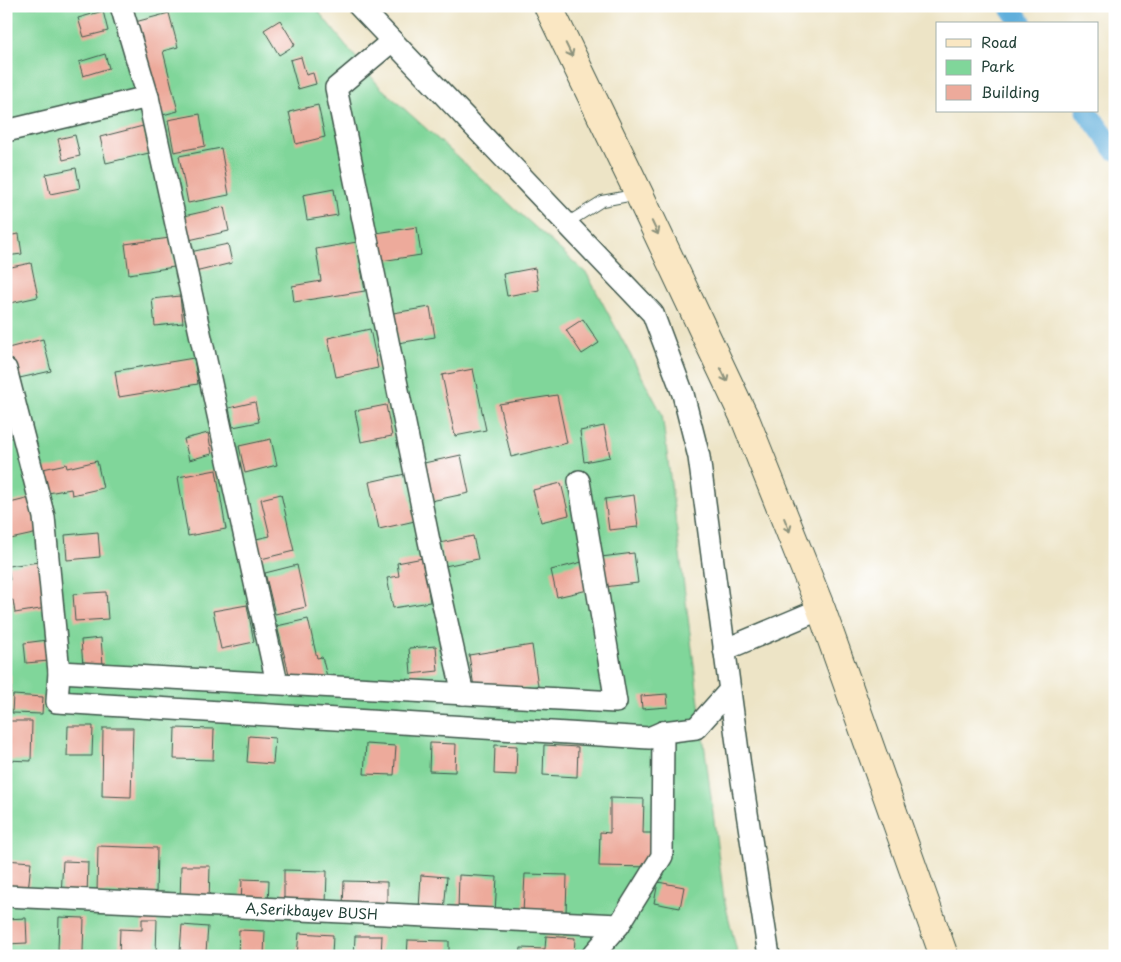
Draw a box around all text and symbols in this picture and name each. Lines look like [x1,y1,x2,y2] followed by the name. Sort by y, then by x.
[936,22,1098,112] legend
[981,30,1017,53] text: Road
[565,42,574,57] one-way arrow
[981,54,1015,77] text: Park
[981,80,1040,103] text: Building
[650,220,660,235] one-way arrow
[720,367,729,382] one-way arrow
[784,517,793,532] one-way arrow
[245,897,378,924] street label: A,Serikbayev BUSH

